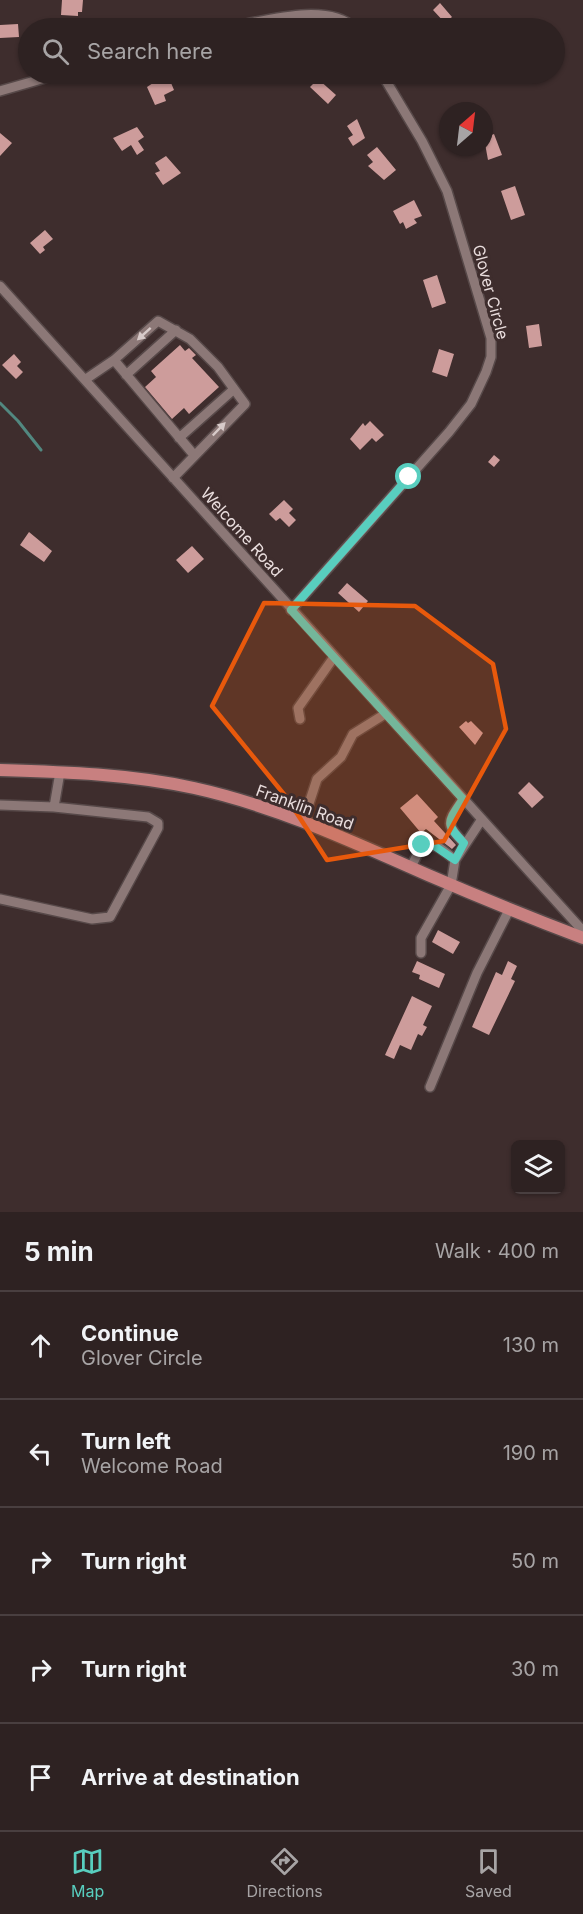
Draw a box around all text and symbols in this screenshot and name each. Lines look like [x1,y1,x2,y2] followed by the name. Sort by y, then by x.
[18,18,565,84] search box
[39,35,72,68] icon: search
[87,38,213,64] text: Search here
[439,102,493,156] north arrow
[469,242,513,342] street label: Glover Circle
[136,327,151,341] one-way arrow
[212,422,225,437] one-way arrow
[395,463,421,489] route start
[197,483,287,581] street label: Welcome Road
[253,780,357,834] street label: Franklin Road
[408,831,434,857] route end
[511,1140,565,1194] map controls
[511,1140,565,1194] button: layers
[24,1236,94,1267] text: 5 min
[435,1239,559,1263] text: Walk · 400 m
[81,1320,179,1346] text: Continue
[24,1329,57,1362] icon: ahead
[503,1333,559,1357] text: 130 m
[81,1346,203,1370] text: Glover Circle
[81,1428,171,1454] text: Turn left
[24,1437,57,1470] icon: left
[503,1441,559,1465] text: 190 m
[81,1454,223,1478] text: Welcome Road
[24,1545,57,1578] icon: right
[81,1548,187,1574] text: Turn right
[511,1549,559,1573] text: 50 m
[24,1653,57,1686] icon: right
[81,1656,187,1682] text: Turn right
[511,1657,559,1681] text: 30 m
[24,1761,57,1794] icon: arrive
[81,1764,300,1790] text: Arrive at destination
[71,1845,104,1901] tab: Map
[247,1845,323,1901] tab: Directions
[465,1845,512,1901] tab: Saved

